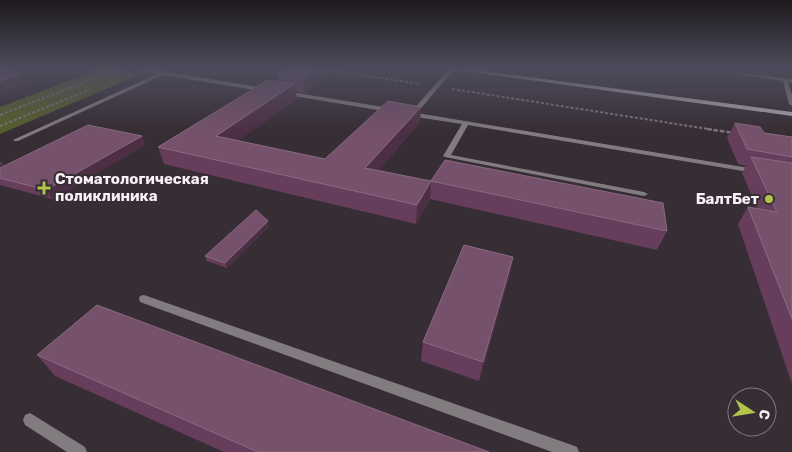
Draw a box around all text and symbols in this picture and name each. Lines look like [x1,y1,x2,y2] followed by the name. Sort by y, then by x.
[55,170,209,205] place label: Cтоматологическая поликлиника
[37,181,51,195] marker: Cтоматологическая поликлиника
[696,190,760,208] place label: БалтБет
[763,193,775,205] marker: БалтБет
[727,387,777,437] north arrow
[755,408,774,421] text: С

